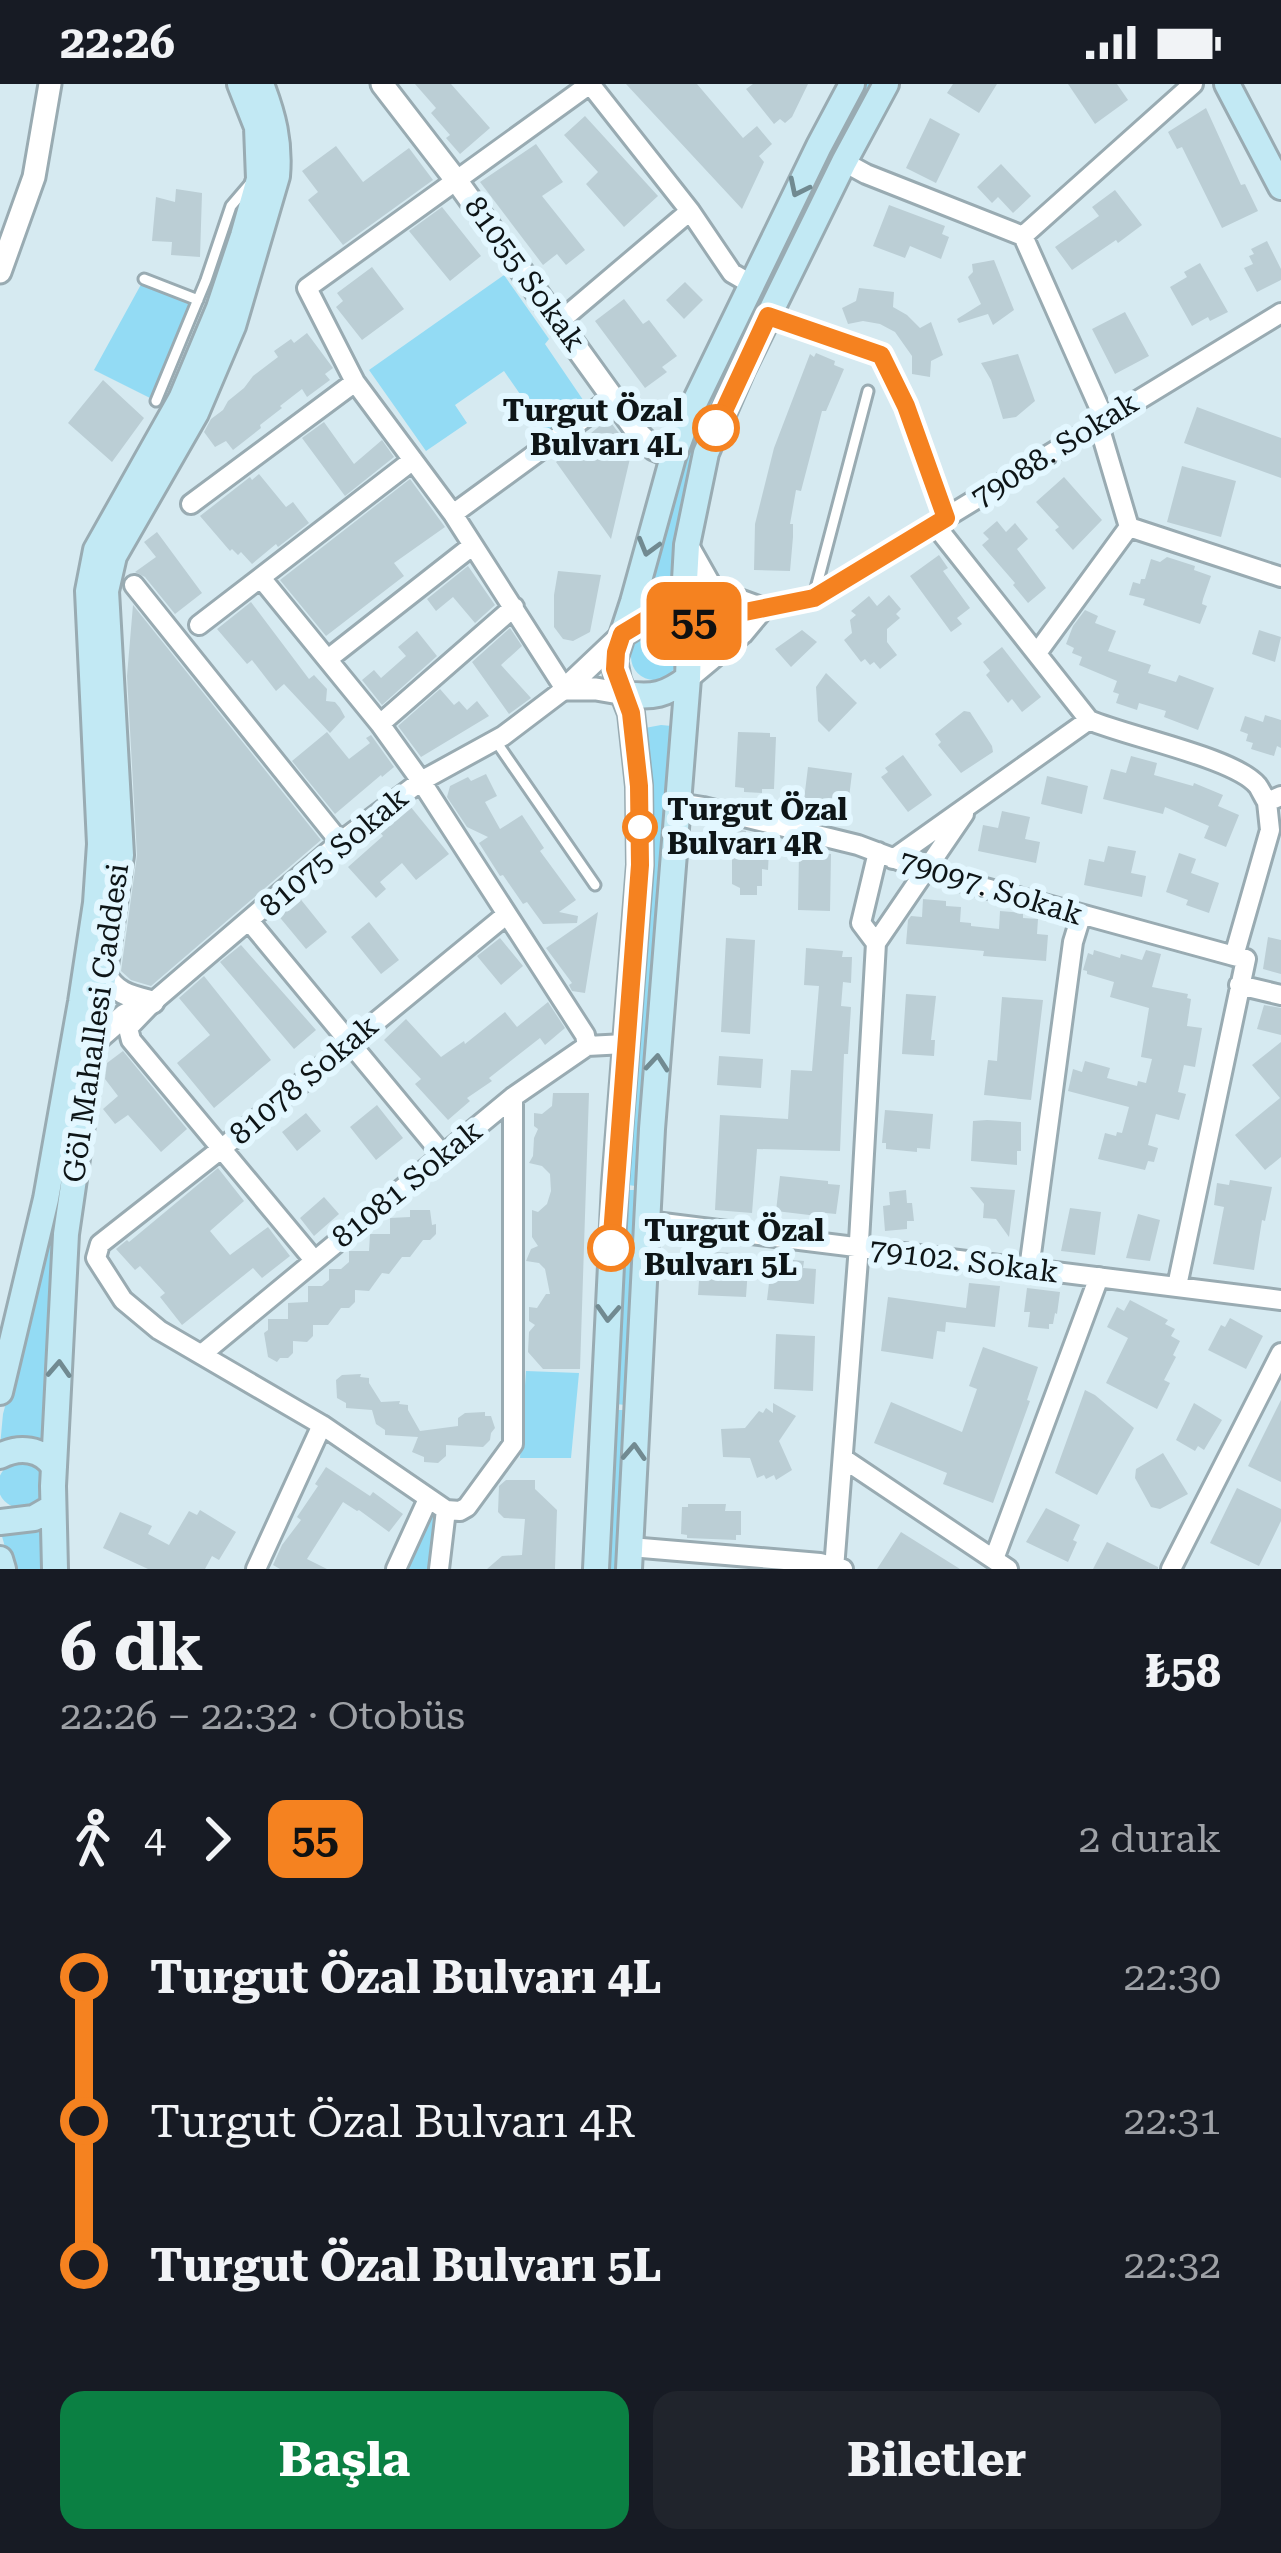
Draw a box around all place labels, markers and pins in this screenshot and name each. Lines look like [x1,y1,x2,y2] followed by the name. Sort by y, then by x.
[503,392,683,462] place label: Turgut Özal Bulvarı 4L
[694,406,738,450] marker: Turgut Özal Bulvarı 4L
[667,791,848,861] place label: Turgut Özal Bulvarı 4R
[624,811,656,843] marker: Turgut Özal Bulvarı 4R
[644,1212,825,1282] place label: Turgut Özal Bulvarı 5L
[589,1226,633,1270] marker: Turgut Özal Bulvarı 5L

